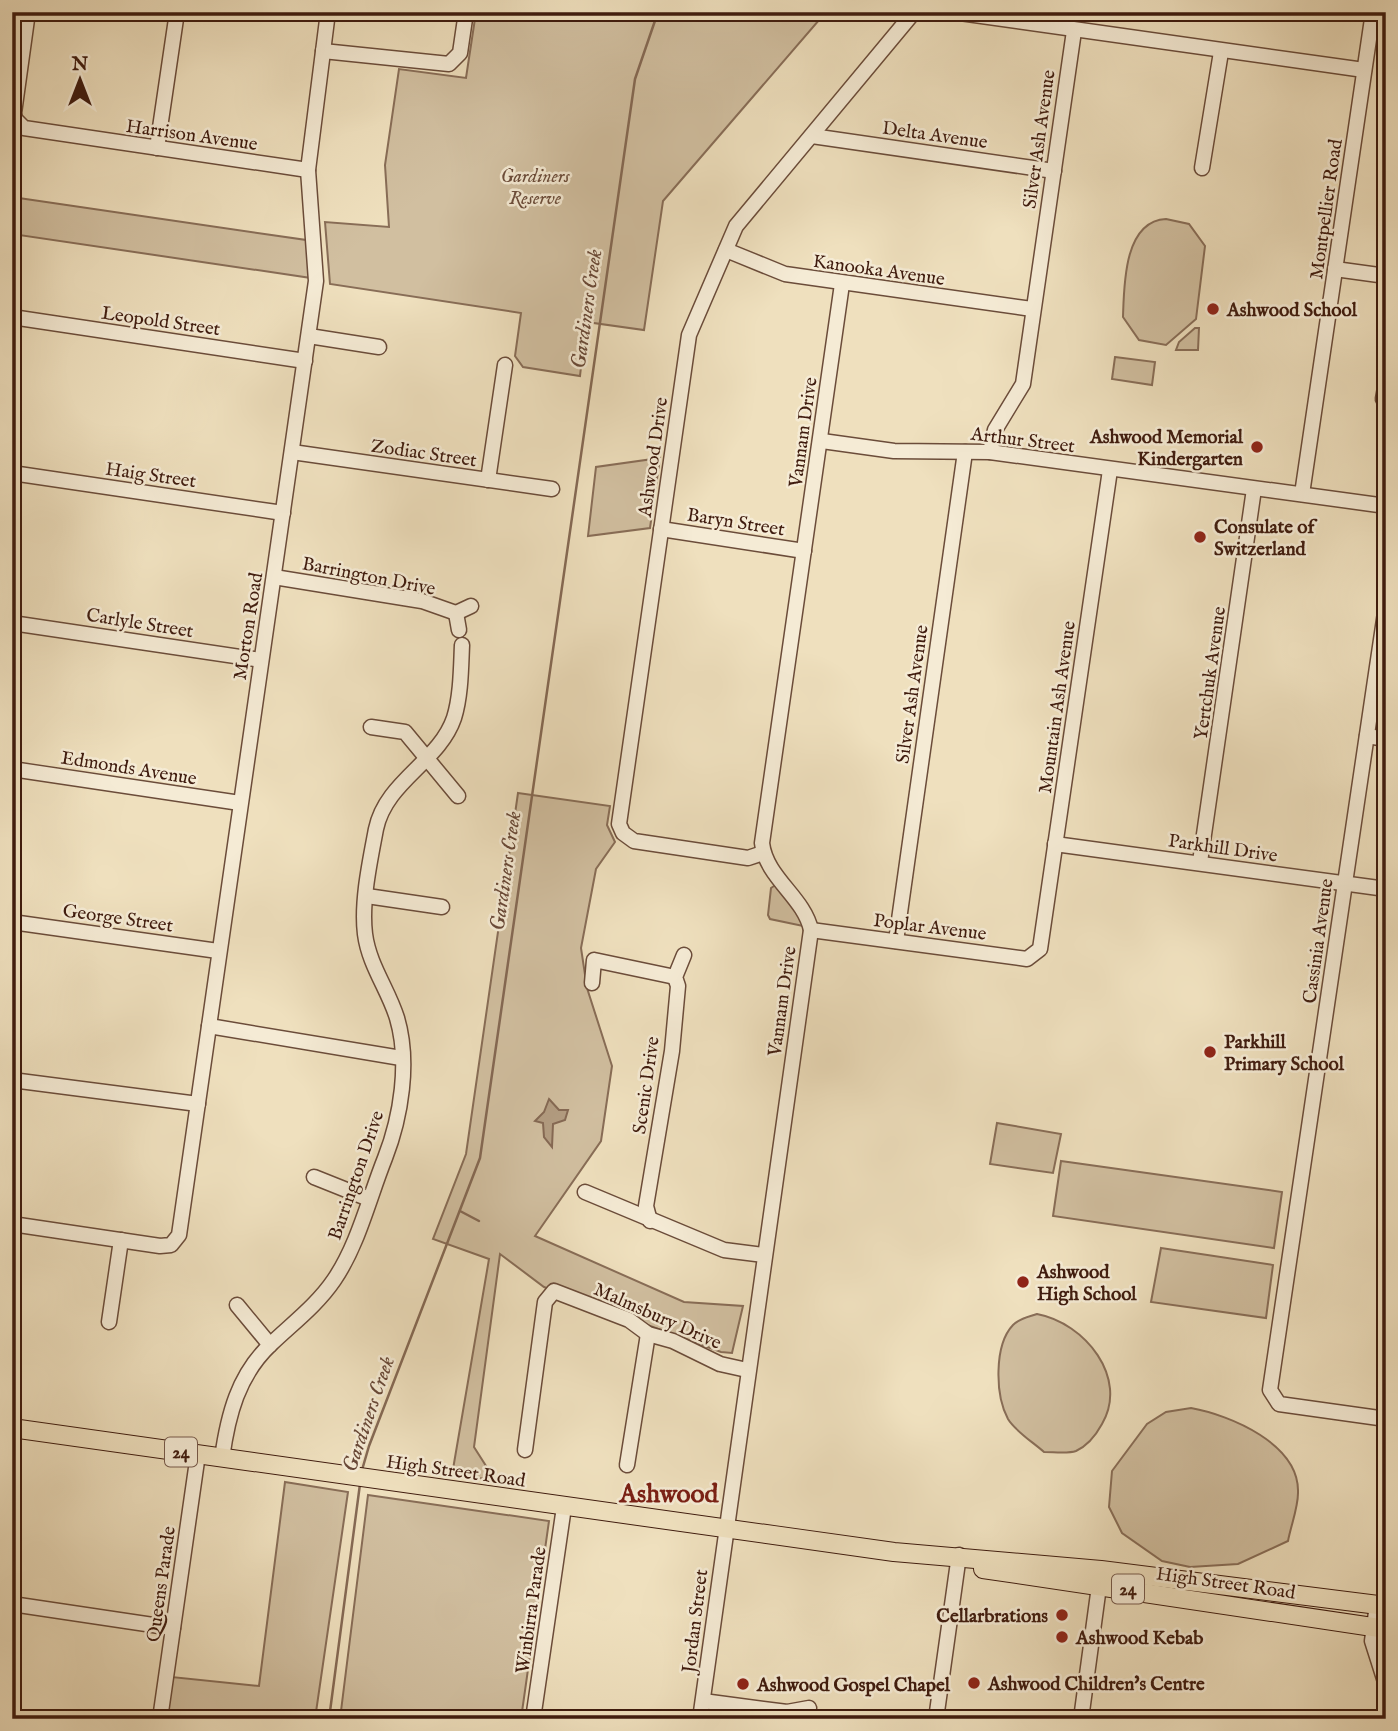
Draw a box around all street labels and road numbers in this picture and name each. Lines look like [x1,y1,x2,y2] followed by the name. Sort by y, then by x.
[1018,68,1062,210] street label: Silver Ash Avenue
[124,115,259,157] street label: Harrison Avenue
[881,117,989,155] street label: Delta Avenue
[1305,137,1349,281] street label: Montpellier Road
[811,250,947,292] street label: Kanooka Avenue
[100,302,222,342] street label: Leopold Street
[784,375,824,490] street label: Vannam Drive
[634,396,674,520] street label: Ashwood Drive
[968,423,1077,459] street label: Arthur Street
[369,435,479,473] street label: Zodiac Street
[104,458,198,494] street label: Haig Street
[685,503,787,543] street label: Baryn Street
[300,552,438,602] street label: Barrington Drive
[229,570,269,682] street label: Morton Road
[84,604,195,644] street label: Carlyle Street
[1190,605,1232,742] street label: Yertchuk Avenue
[1034,619,1082,795] street label: Mountain Ash Avenue
[891,623,935,765] street label: Silver Ash Avenue
[59,746,199,792] street label: Edmonds Avenue
[1167,829,1279,869] street label: Parkhill Drive
[1298,877,1340,1005] street label: Cassinia Avenue
[61,899,175,939] street label: George Street
[872,909,988,947] street label: Poplar Avenue
[763,944,803,1059] street label: Vannam Drive
[628,1035,666,1136] street label: Scenic Drive
[323,1107,390,1244] street label: Barrington Drive
[590,1278,725,1356] street label: Malmsbury Drive
[165,1437,197,1466] road number: 24
[385,1450,528,1494] street label: High Street Road
[142,1524,182,1644] street label: Queens Parade
[511,1545,553,1675] street label: Winbirra Parade
[1155,1562,1298,1606] street label: High Street Road
[677,1568,714,1676] street label: Jordan Street
[1112,1574,1144,1604] road number: 24

